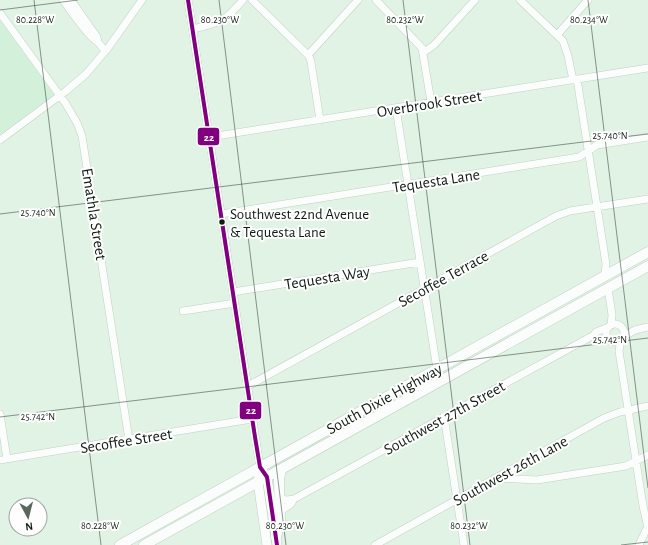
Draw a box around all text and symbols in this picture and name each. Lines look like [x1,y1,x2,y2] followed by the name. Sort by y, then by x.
[16,15,54,25] text: 80.228°W
[201,15,239,25] text: 80.230°W
[386,15,424,25] text: 80.232°W
[570,15,608,25] text: 80.234°W
[376,88,483,120] street label: Overbrook Street
[197,127,220,146] line badge: 22
[592,131,628,141] text: 25.740°N
[204,132,214,143] text: 22
[391,166,481,196] street label: Tequesta Lane
[79,167,109,261] street label: Emathla Street
[230,207,369,240] place label: Southwest 22nd Avenue & Tequesta Lane
[20,208,56,218] text: 25.740°N
[217,217,227,227] marker: Southwest 22nd Avenue & Tequesta Lane
[396,248,491,310] street label: Secoffee Terrace
[283,263,371,294] street label: Tequesta Way
[593,335,627,345] text: 25.742°N
[324,360,446,438] street label: South Dixie Highway
[381,378,508,458] street label: Southwest 27th Street
[239,401,262,420] line badge: 22
[246,405,256,416] text: 22
[21,412,55,422] text: 25.742°N
[79,426,173,456] street label: Secoffee Street
[450,433,570,509] street label: Southwest 26th Lane
[8,497,48,537] north arrow
[25,521,34,532] text: N
[81,521,119,531] text: 80.228°W
[266,521,304,531] text: 80.230°W
[450,521,488,531] text: 80.232°W

